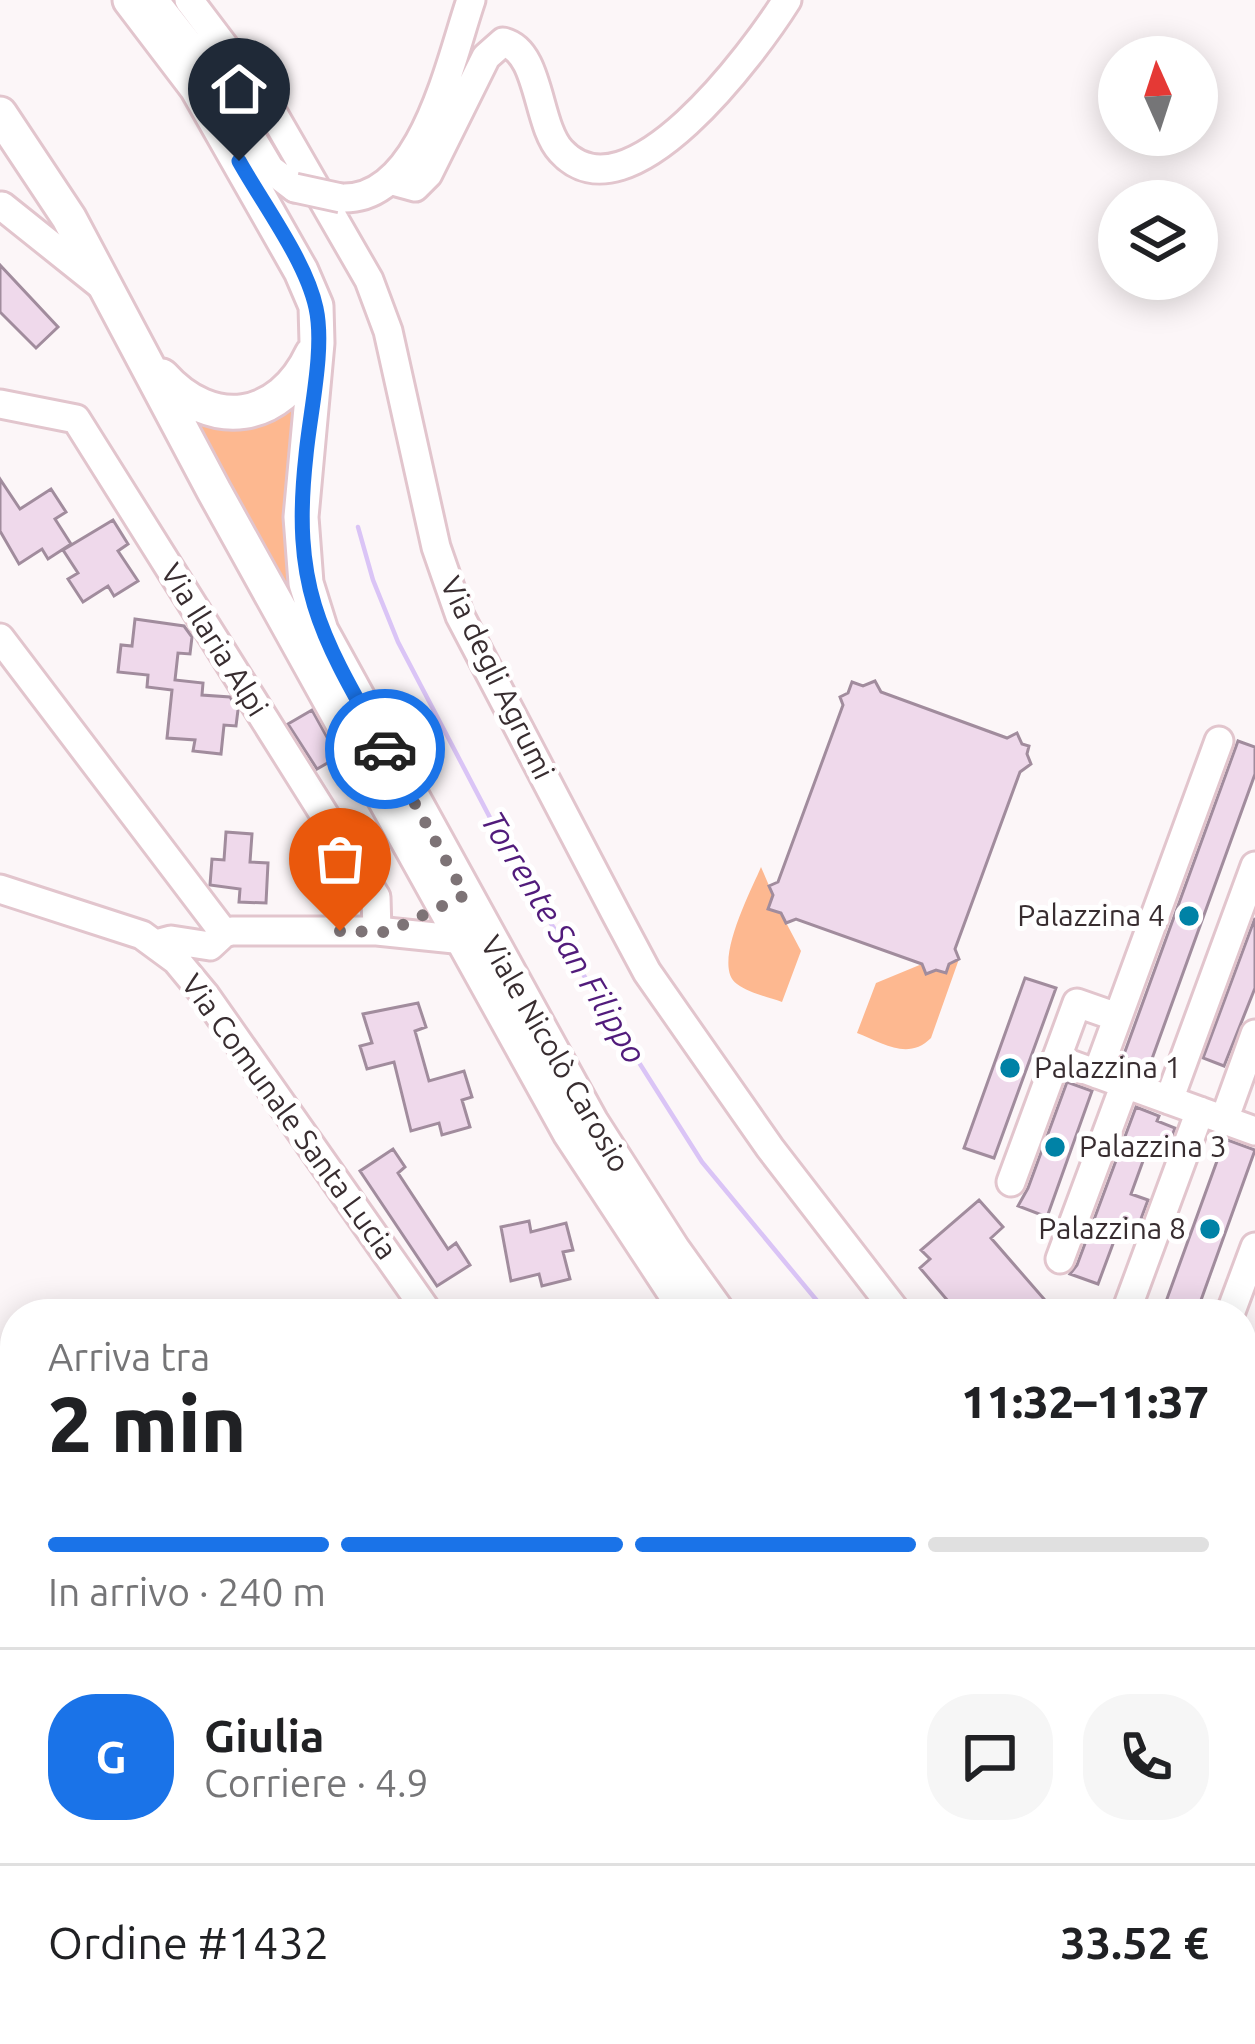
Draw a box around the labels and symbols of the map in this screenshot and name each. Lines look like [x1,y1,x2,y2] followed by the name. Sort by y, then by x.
[1098,36,1218,156] north arrow
[188,38,290,161] pin
[154,557,275,722] street label: Via Ilaria Alpi
[434,571,562,784] street label: Via degli Agrumi
[325,689,445,809] courier
[475,804,654,1070] water label: Torrente San Filippo
[289,808,391,931] pin
[1017,898,1165,932] place label: Palazzina 4
[1176,903,1202,929] marker: Palazzina 4
[474,929,637,1178] street label: Viale Nicolò Carosio
[175,967,405,1265] street label: Via Comunale Santa Lucia
[1034,1050,1182,1084] place label: Palazzina 1
[997,1055,1023,1081] marker: Palazzina 1
[1079,1129,1227,1163] place label: Palazzina 3
[1042,1134,1068,1160] marker: Palazzina 3
[1038,1211,1186,1245] place label: Palazzina 8
[1197,1216,1223,1242] marker: Palazzina 8

